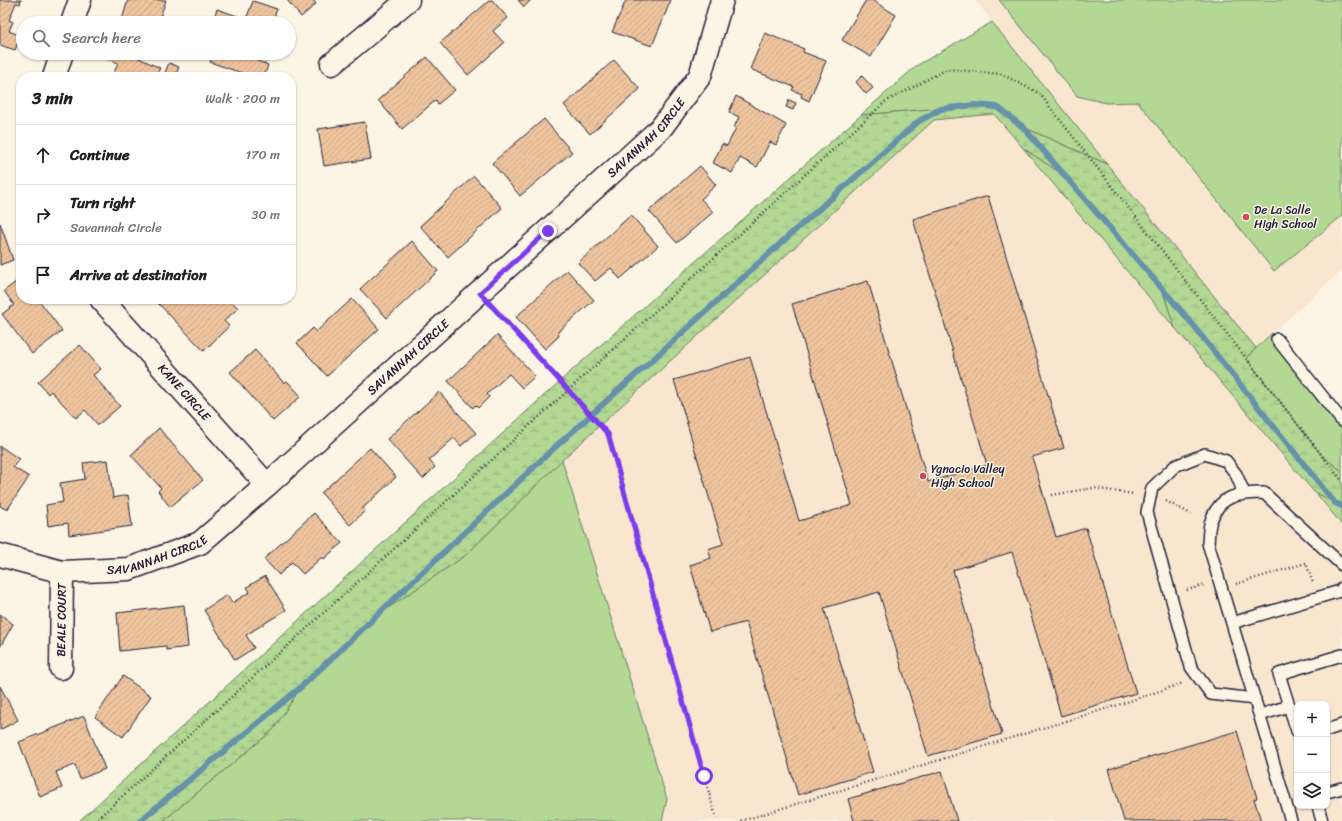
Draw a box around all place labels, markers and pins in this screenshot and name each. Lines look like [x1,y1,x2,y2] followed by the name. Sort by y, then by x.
[1254,199,1317,235] place label: De La Salle High School
[1241,212,1251,222] marker: De La Salle High School
[931,458,1006,494] place label: Ygnacio Valley High School
[918,471,928,481] marker: Ygnacio Valley High School

